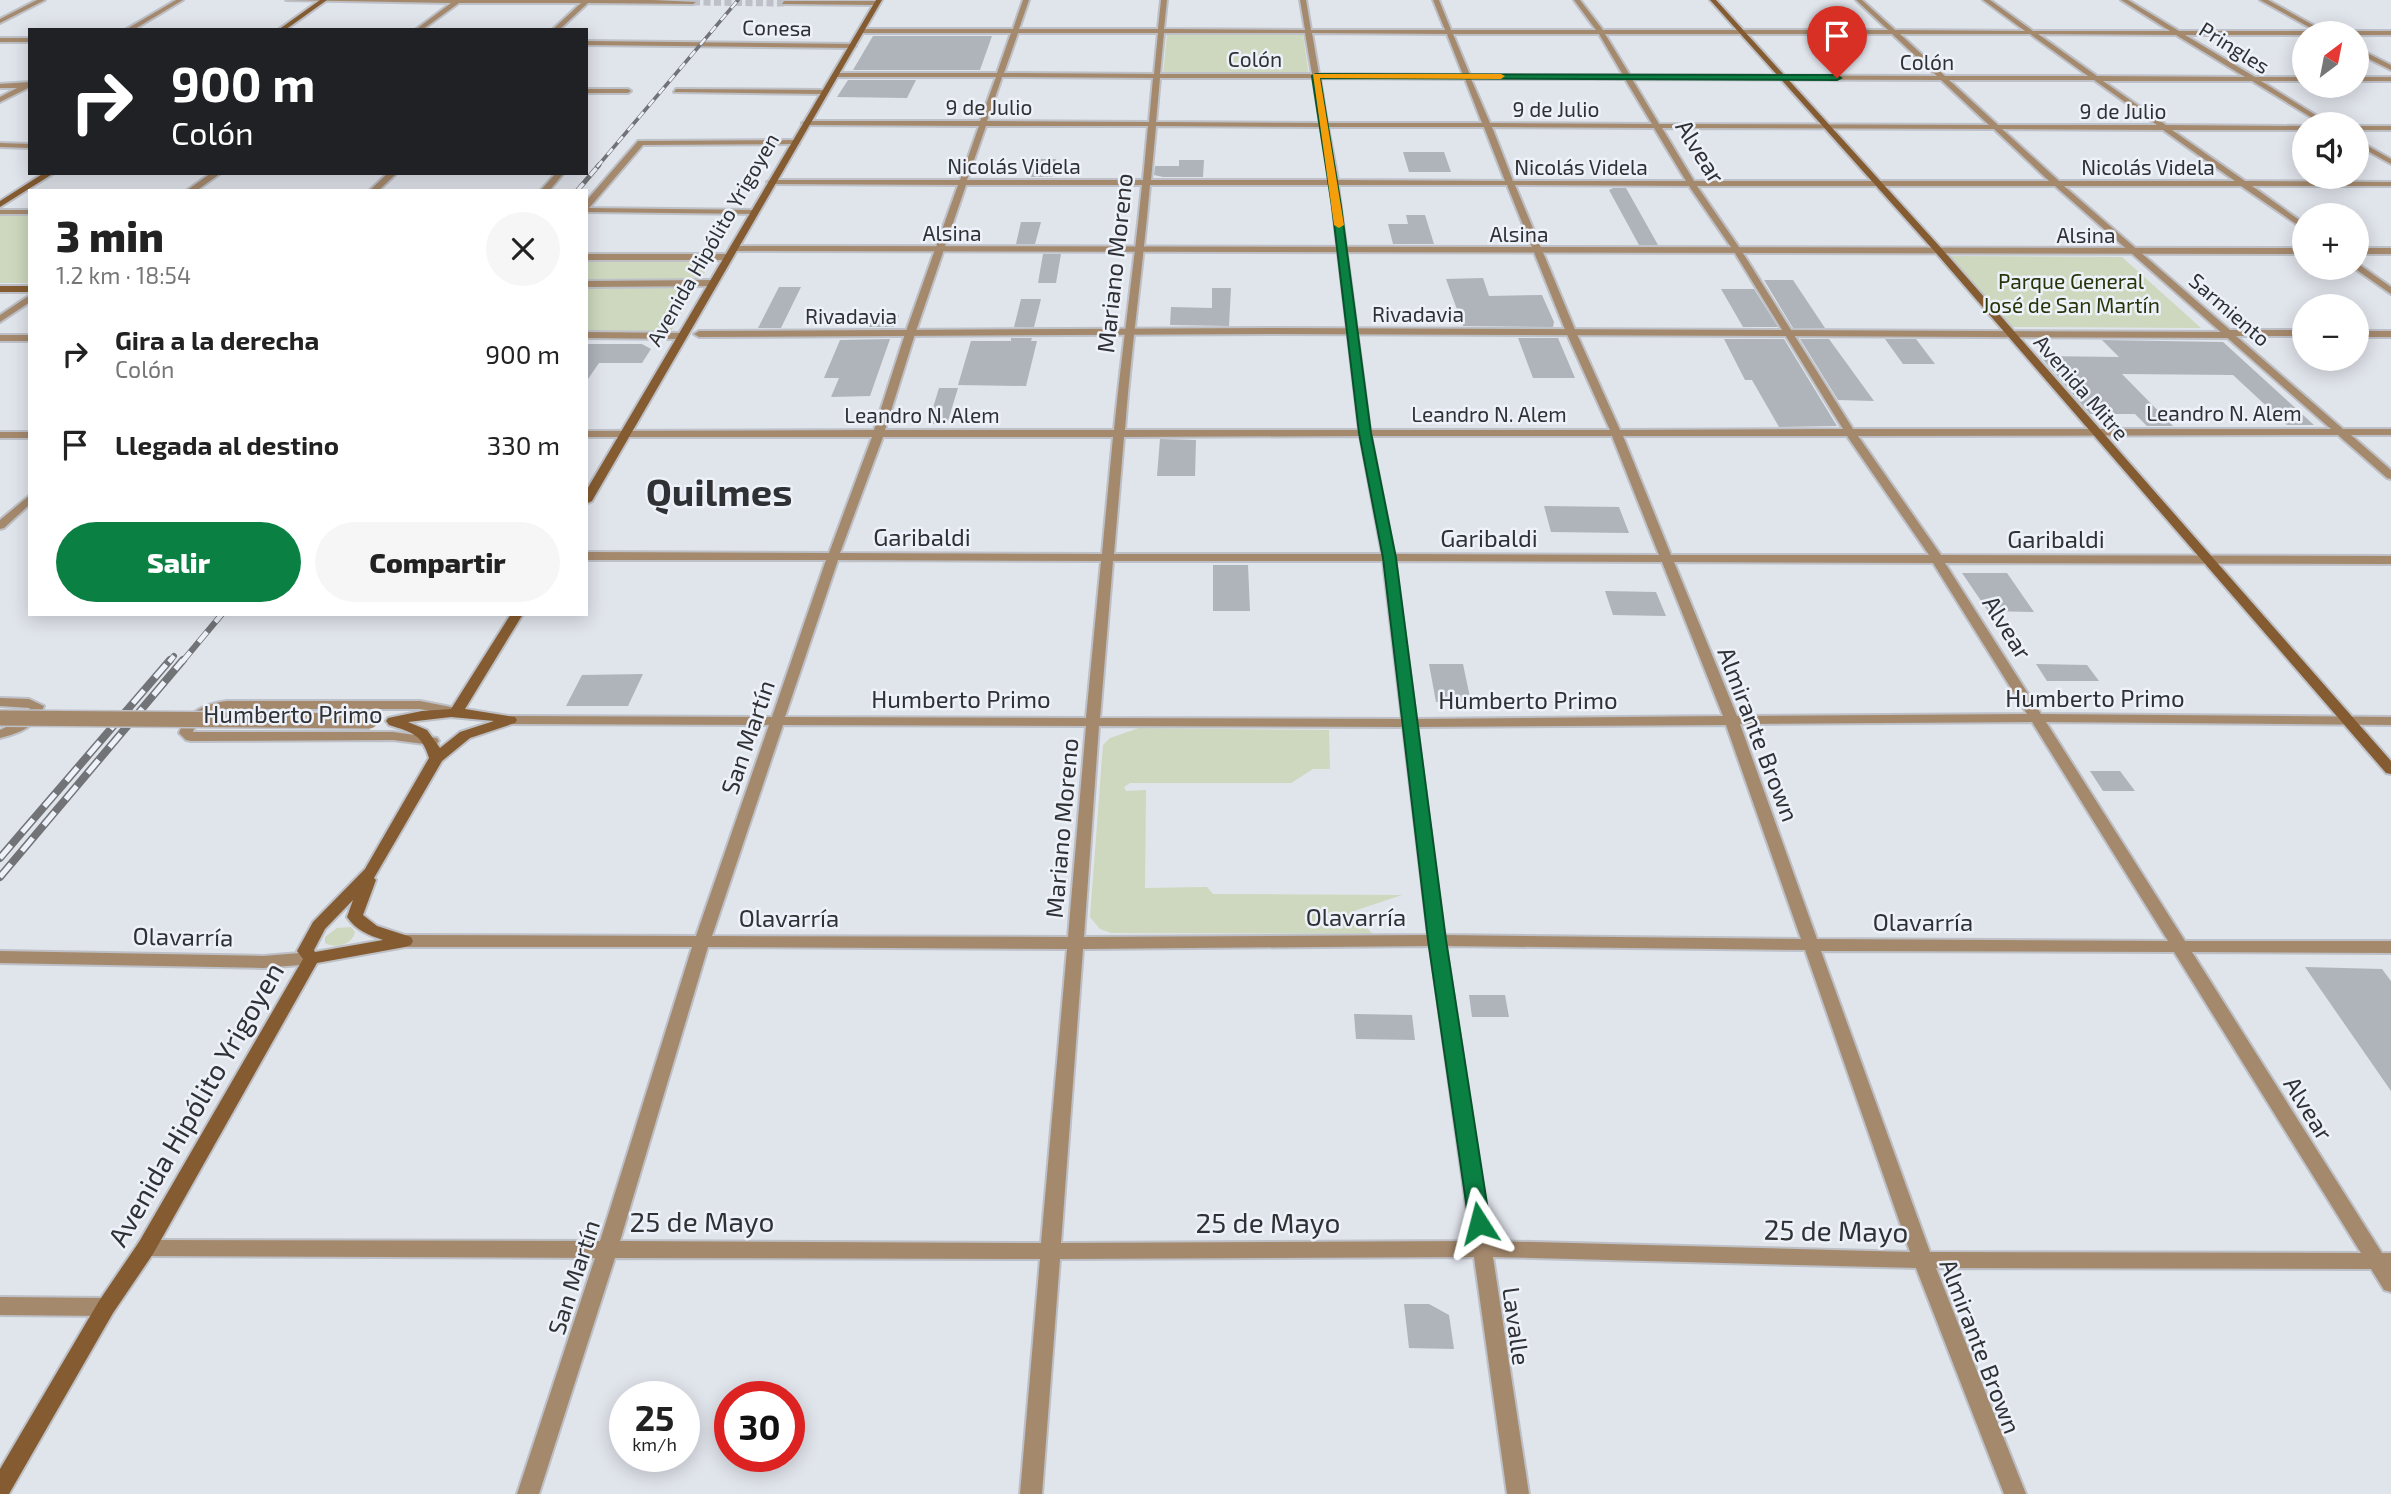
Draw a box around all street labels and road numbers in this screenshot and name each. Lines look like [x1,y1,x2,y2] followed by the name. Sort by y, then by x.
[742,14,812,40] street label: Conesa
[2195,16,2275,78] street label: Pringles
[1228,46,1282,71] street label: Colón
[1900,49,1954,74] street label: Colón
[946,94,1032,119] street label: 9 de Julio
[1513,96,1599,121] street label: 9 de Julio
[2080,98,2166,123] street label: 9 de Julio
[1670,114,1732,189] street label: Alvear
[641,128,783,350] street label: Avenida Hipólito Yrigoyen
[947,153,1081,178] street label: Nicolás Videla
[1514,154,1648,179] street label: Nicolás Videla
[2081,154,2215,179] street label: Nicolás Videla
[1090,172,1138,354] street label: Mariano Moreno
[923,220,981,245] street label: Alsina
[1490,221,1548,246] street label: Alsina
[2057,222,2115,247] street label: Alsina
[2185,267,2275,351] street label: Sarmiento
[1372,301,1464,326] street label: Rivadavia
[805,303,897,328] street label: Rivadavia
[2029,329,2135,445] street label: Avenida Mitre
[2146,400,2302,425] street label: Leandro N. Alem
[1411,401,1567,426] street label: Leandro N. Alem
[844,402,1000,427] street label: Leandro N. Alem
[873,522,971,551] street label: Garibaldi
[1440,523,1538,552] street label: Garibaldi
[2007,524,2105,553] street label: Garibaldi
[1977,590,2039,665] street label: Alvear
[1712,643,1806,825] street label: Almirante Brown
[714,676,780,798] street label: San Martín
[2005,683,2185,712] street label: Humberto Primo
[871,684,1051,713] street label: Humberto Primo
[1438,685,1618,714] street label: Humberto Primo
[203,699,383,728] street label: Humberto Primo
[1039,737,1083,919] street label: Mariano Moreno
[1306,902,1406,931] street label: Olavarría
[739,903,839,932] street label: Olavarría
[1873,907,1973,936] street label: Olavarría
[132,921,234,951] street label: Olavarría
[100,956,290,1252] street label: Avenida Hipólito Yrigoyen
[2278,1071,2340,1146] street label: Alvear
[630,1204,774,1238] street label: 25 de Mayo
[1196,1205,1340,1239] street label: 25 de Mayo
[1763,1212,1909,1248] street label: 25 de Mayo
[541,1216,605,1338] street label: San Martín
[1934,1255,2028,1437] street label: Almirante Brown
[1497,1285,1537,1367] street label: Lavalle

